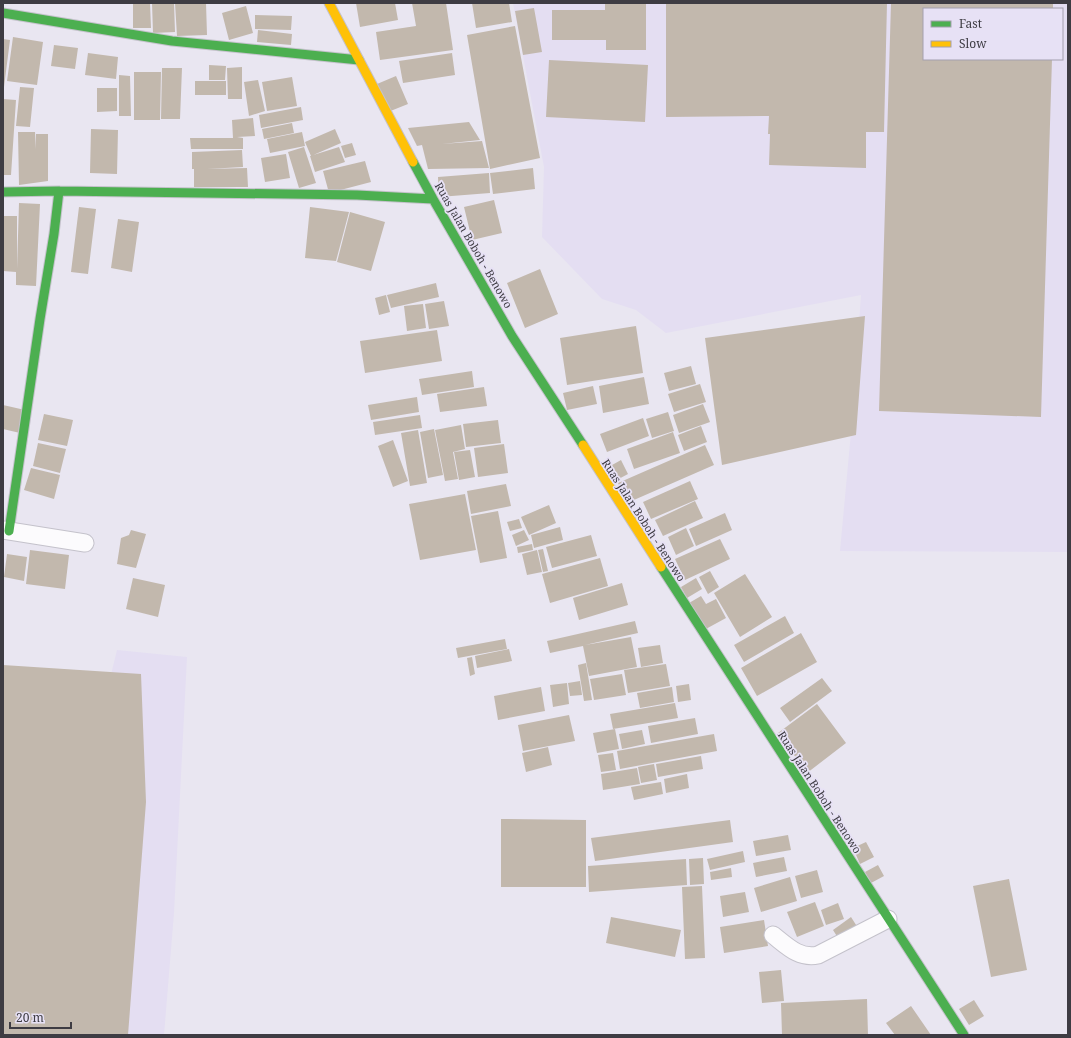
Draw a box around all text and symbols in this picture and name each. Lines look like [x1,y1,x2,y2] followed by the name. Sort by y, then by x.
[923,8,1063,60] legend
[959,15,982,32] text: Fast
[959,35,987,52] text: Slow
[432,179,516,311] street label: Ruas Jalan Boboh - Benowo
[599,456,689,584] street label: Ruas Jalan Boboh - Benowo
[775,728,865,856] street label: Ruas Jalan Boboh - Benowo
[10,1004,71,1030] scale bar
[16,1009,44,1026] text: 20 m

